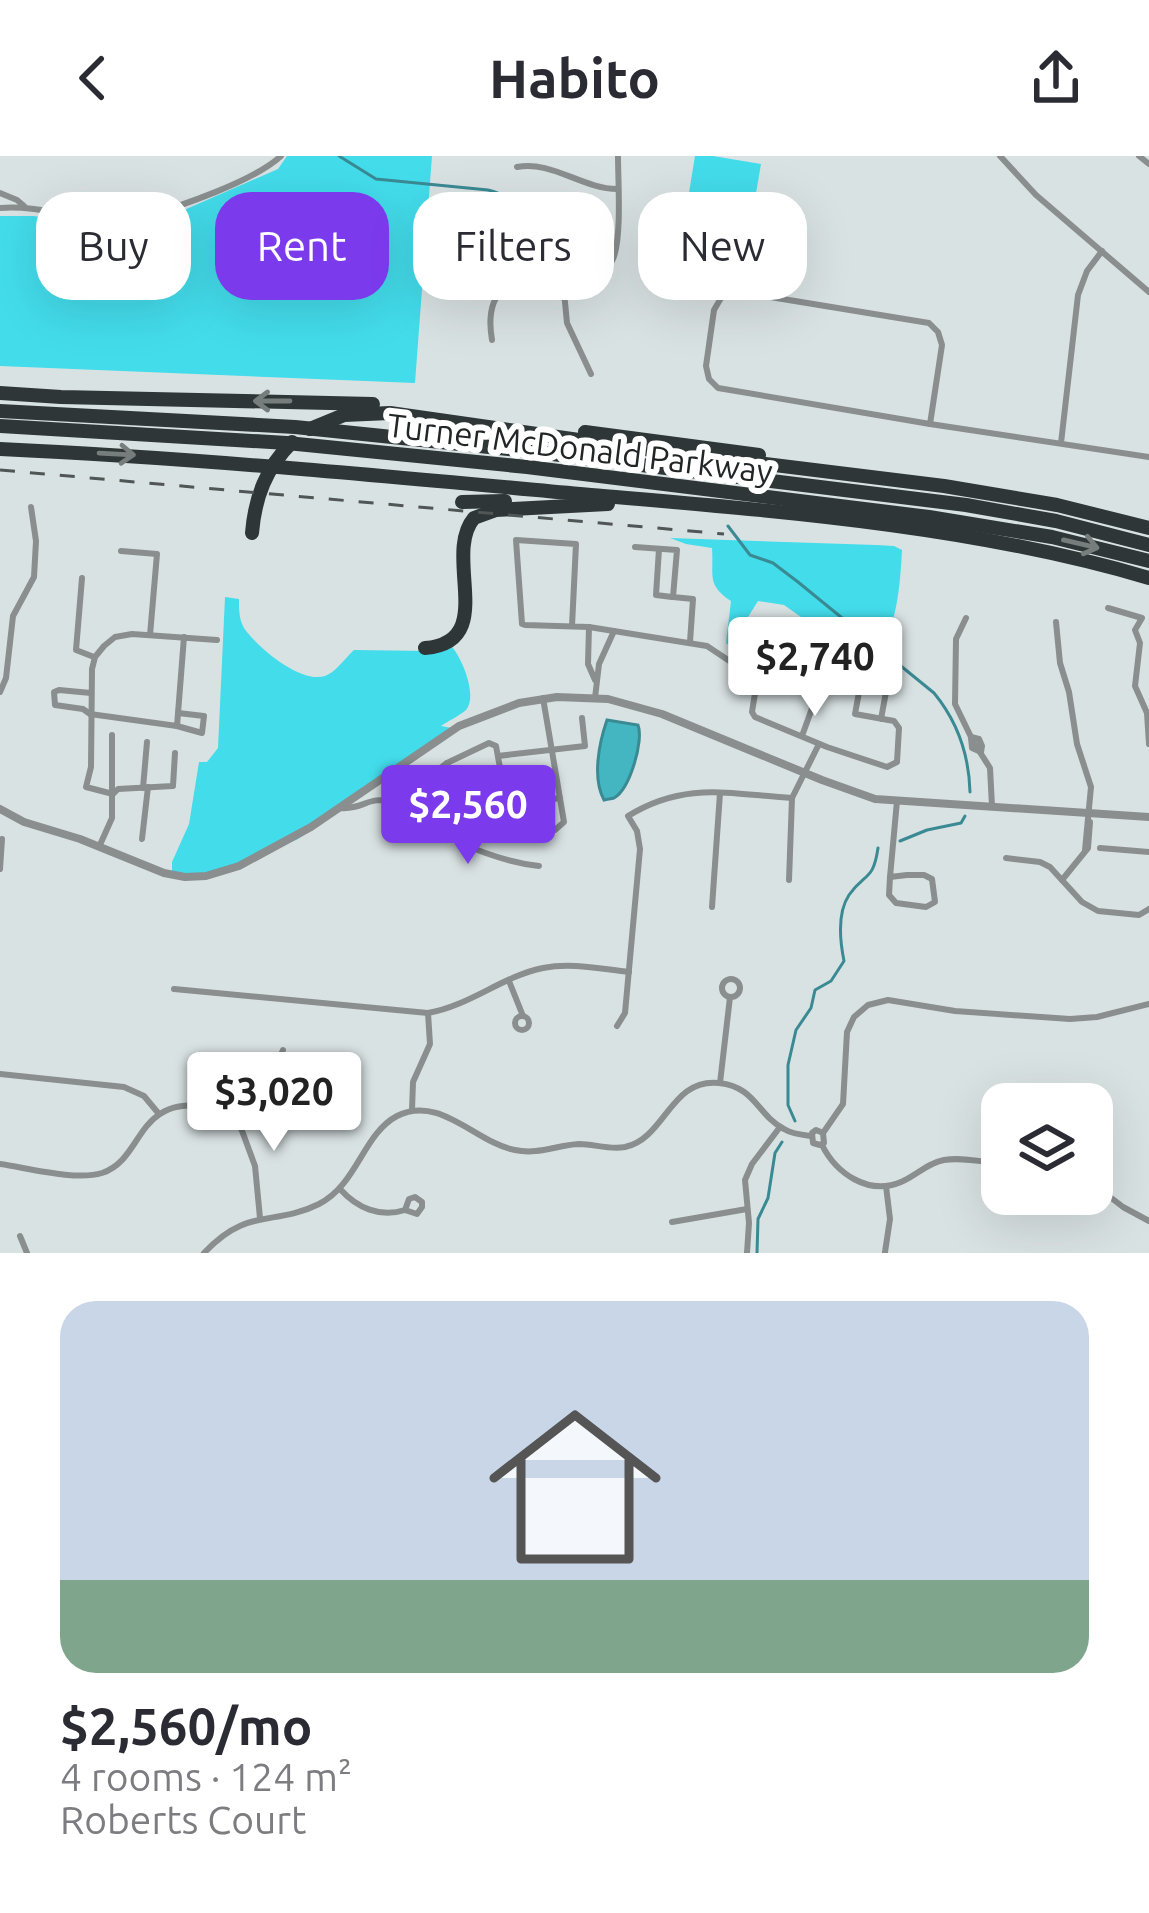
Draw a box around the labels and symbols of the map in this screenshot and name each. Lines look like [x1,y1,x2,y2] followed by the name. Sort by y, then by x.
[253,390,292,412] one-way arrow
[385,406,775,490] street label: Turner McDonald Parkway
[97,443,136,466] one-way arrow
[1061,534,1099,556] one-way arrow
[717,617,913,719] pin: $2,740
[370,765,566,867] pin: $2,560
[176,1052,372,1154] pin: $3,020

